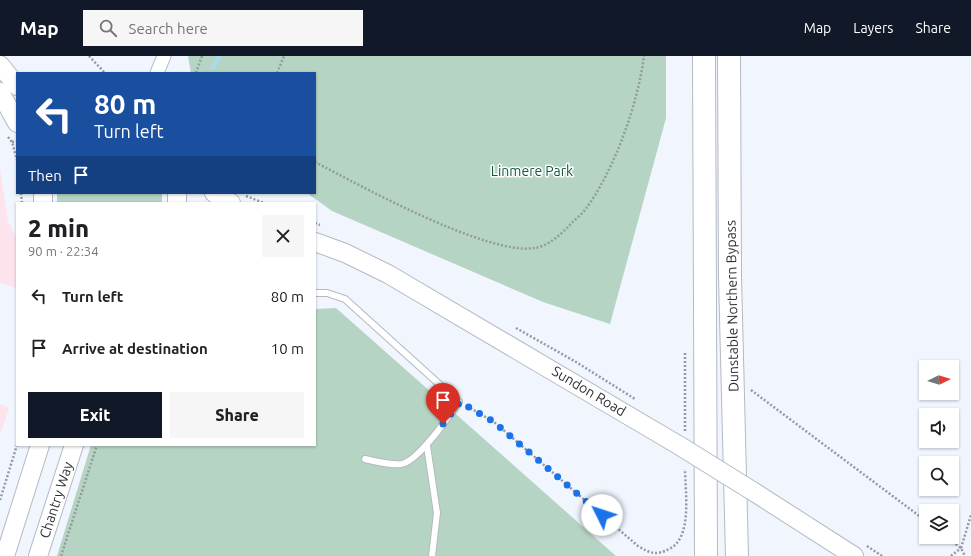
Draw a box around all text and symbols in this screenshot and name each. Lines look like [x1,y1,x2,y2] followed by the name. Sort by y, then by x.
[83,10,363,46] search box
[20,17,59,39] text: Map
[97,17,119,39] icon: search
[129,20,208,37] text: Search here
[804,20,831,36] text: Map
[853,20,893,36] text: Layers
[915,20,951,36] text: Share
[28,88,80,140] icon: left
[94,88,156,119] text: 80 m
[94,121,164,141] text: Turn left
[491,163,573,179] park label: Linmere Park
[70,164,92,186] icon: arrive
[28,167,62,184] text: Then
[28,215,89,242] text: 2 min
[262,215,304,257] button: close
[723,220,741,392] street label: Dunstable Northern Bypass
[28,244,99,258] text: 90 m · 22:34
[28,285,50,307] icon: left
[62,288,123,305] text: Turn left
[271,288,304,305] text: 80 m
[28,337,50,359] icon: arrive
[62,340,208,357] text: Arrive at destination
[271,340,304,357] text: 10 m
[919,360,959,400] north arrow
[919,360,959,544] map controls
[549,363,629,419] street label: Sundon Road
[426,383,460,424] pin
[432,389,454,411] icon: arrive
[28,392,162,438] button: Exit
[170,392,304,438] button: Share
[919,408,959,448] button: sound
[919,456,959,496] button: search
[36,460,76,540] street label: Chantry Way
[581,494,623,536] position arrow
[919,504,959,544] button: layers

